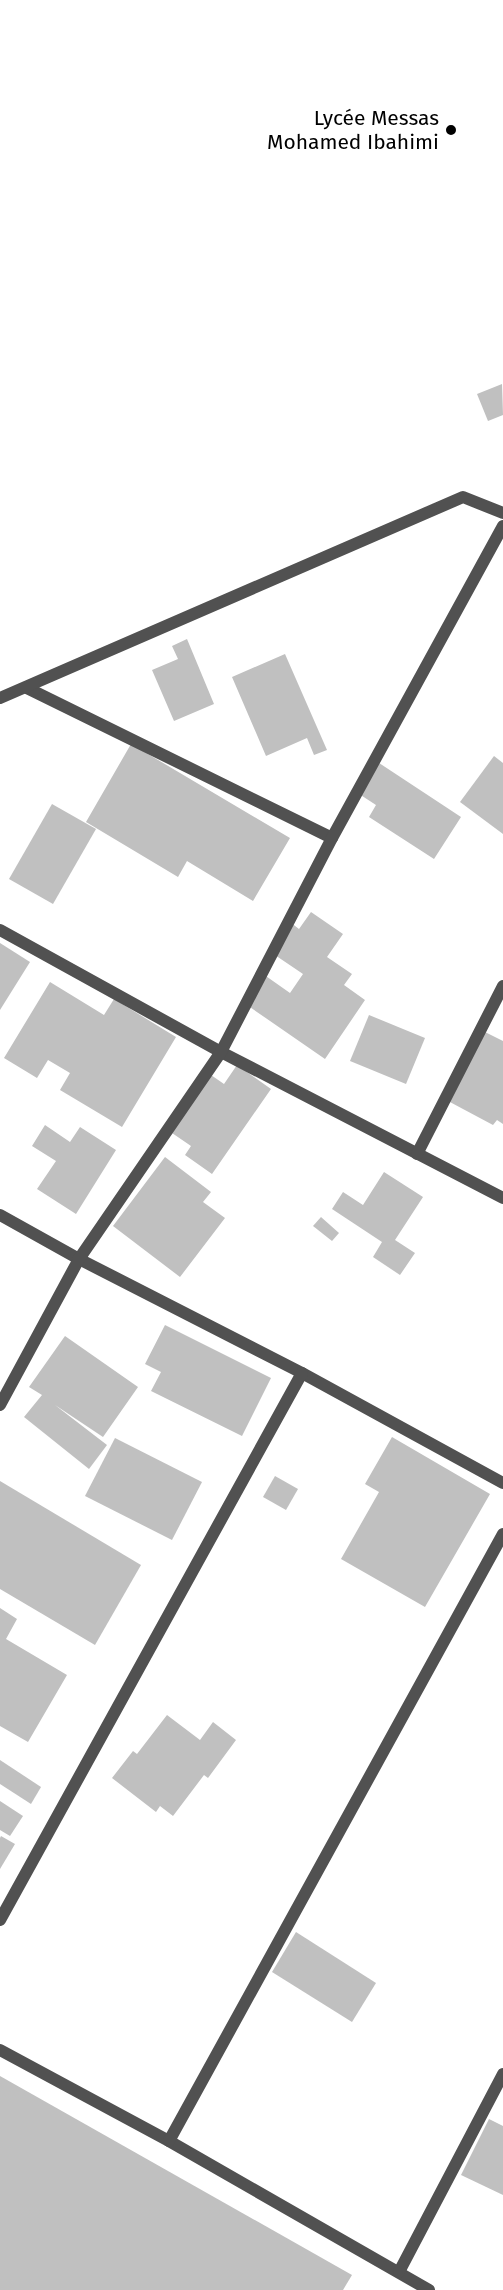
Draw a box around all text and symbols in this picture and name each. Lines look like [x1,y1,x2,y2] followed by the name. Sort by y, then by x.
[267,105,439,155] place label: Lycée Messas Mohamed Ibahimi
[444,123,458,137] marker: Lycée Messas Mohamed Ibahimi

